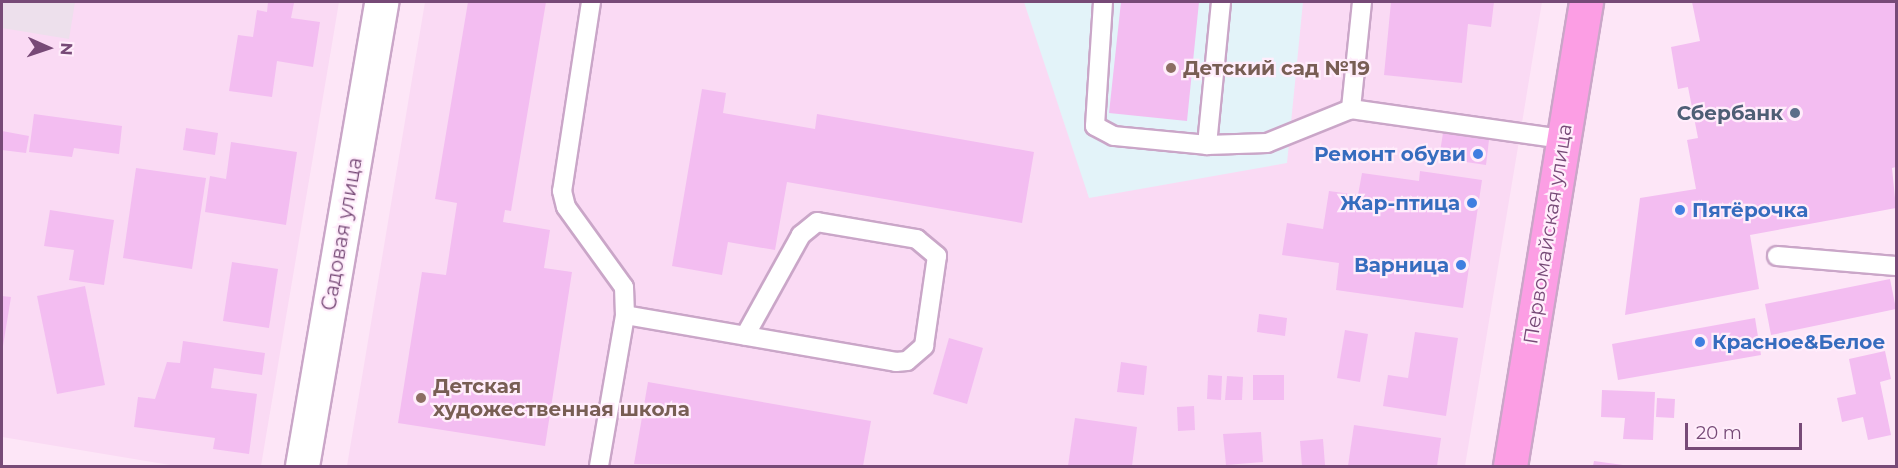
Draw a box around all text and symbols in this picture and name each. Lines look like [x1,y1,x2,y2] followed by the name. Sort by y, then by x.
[18,18,78,78] north arrow
[57,42,76,56] text: N
[1183,56,1370,80] place label: Детский сад №19
[1164,61,1178,75] marker: Детский сад №19
[1677,101,1783,125] place label: Сбербанк
[1788,106,1802,120] marker: Сбербанк
[1519,122,1577,346] street label: Первомайская улица
[1314,142,1466,166] place label: Ремонт обуви
[1471,147,1485,161] marker: Ремонт обуви
[317,156,367,312] street label: Садовая улица
[1340,191,1460,215] place label: Жар-птица
[1465,196,1479,210] marker: Жар-птица
[1692,198,1808,222] place label: Пятёрочка
[1673,203,1687,217] marker: Пятёрочка
[1354,253,1449,277] place label: Варница
[1454,258,1468,272] marker: Варница
[1712,330,1885,354] place label: Красное&Белое
[1693,335,1707,349] marker: Красное&Белое
[433,374,690,421] place label: Детская художественная школа
[414,391,428,405] marker: Детская художественная школа
[1688,411,1805,449] scale bar
[1696,422,1742,444] text: 20 m

